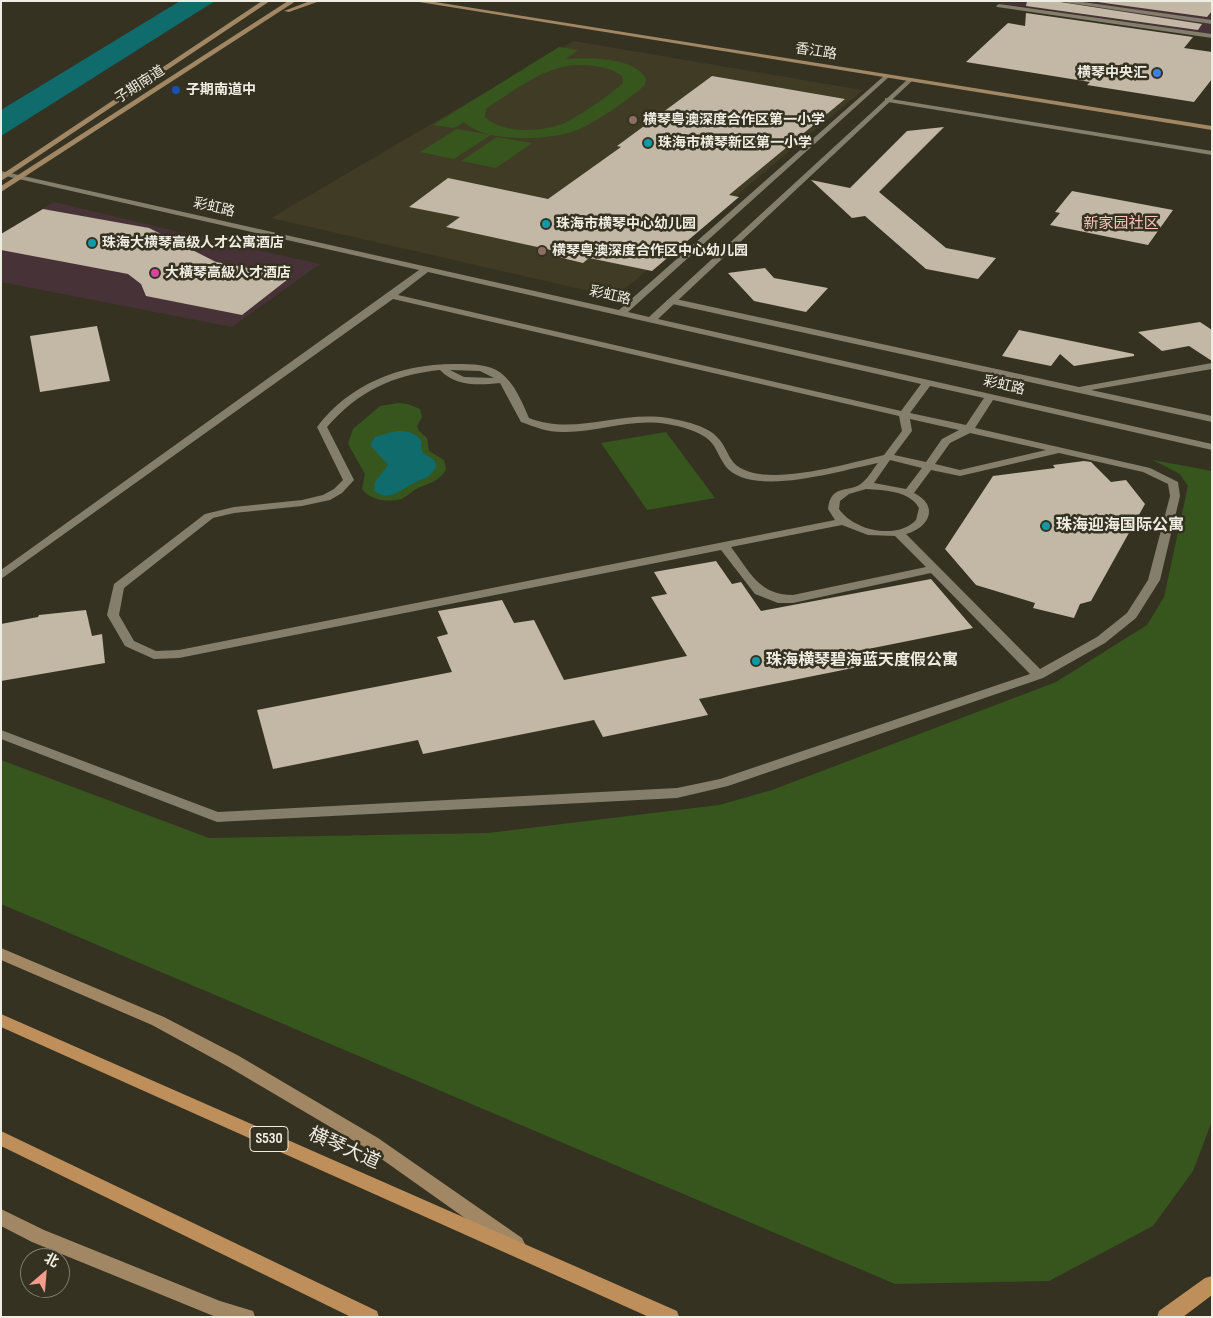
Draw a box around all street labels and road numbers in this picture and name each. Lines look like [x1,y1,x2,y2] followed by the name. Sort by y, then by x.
[794,40,838,64] street label: 香江路
[112,63,168,107] street label: 子期南道
[192,195,236,221] street label: 彩虹路
[588,283,632,309] street label: 彩虹路
[982,373,1026,399] street label: 彩虹路
[305,1123,383,1175] street label: 横琴大道
[250,1126,288,1152] road number: S530

